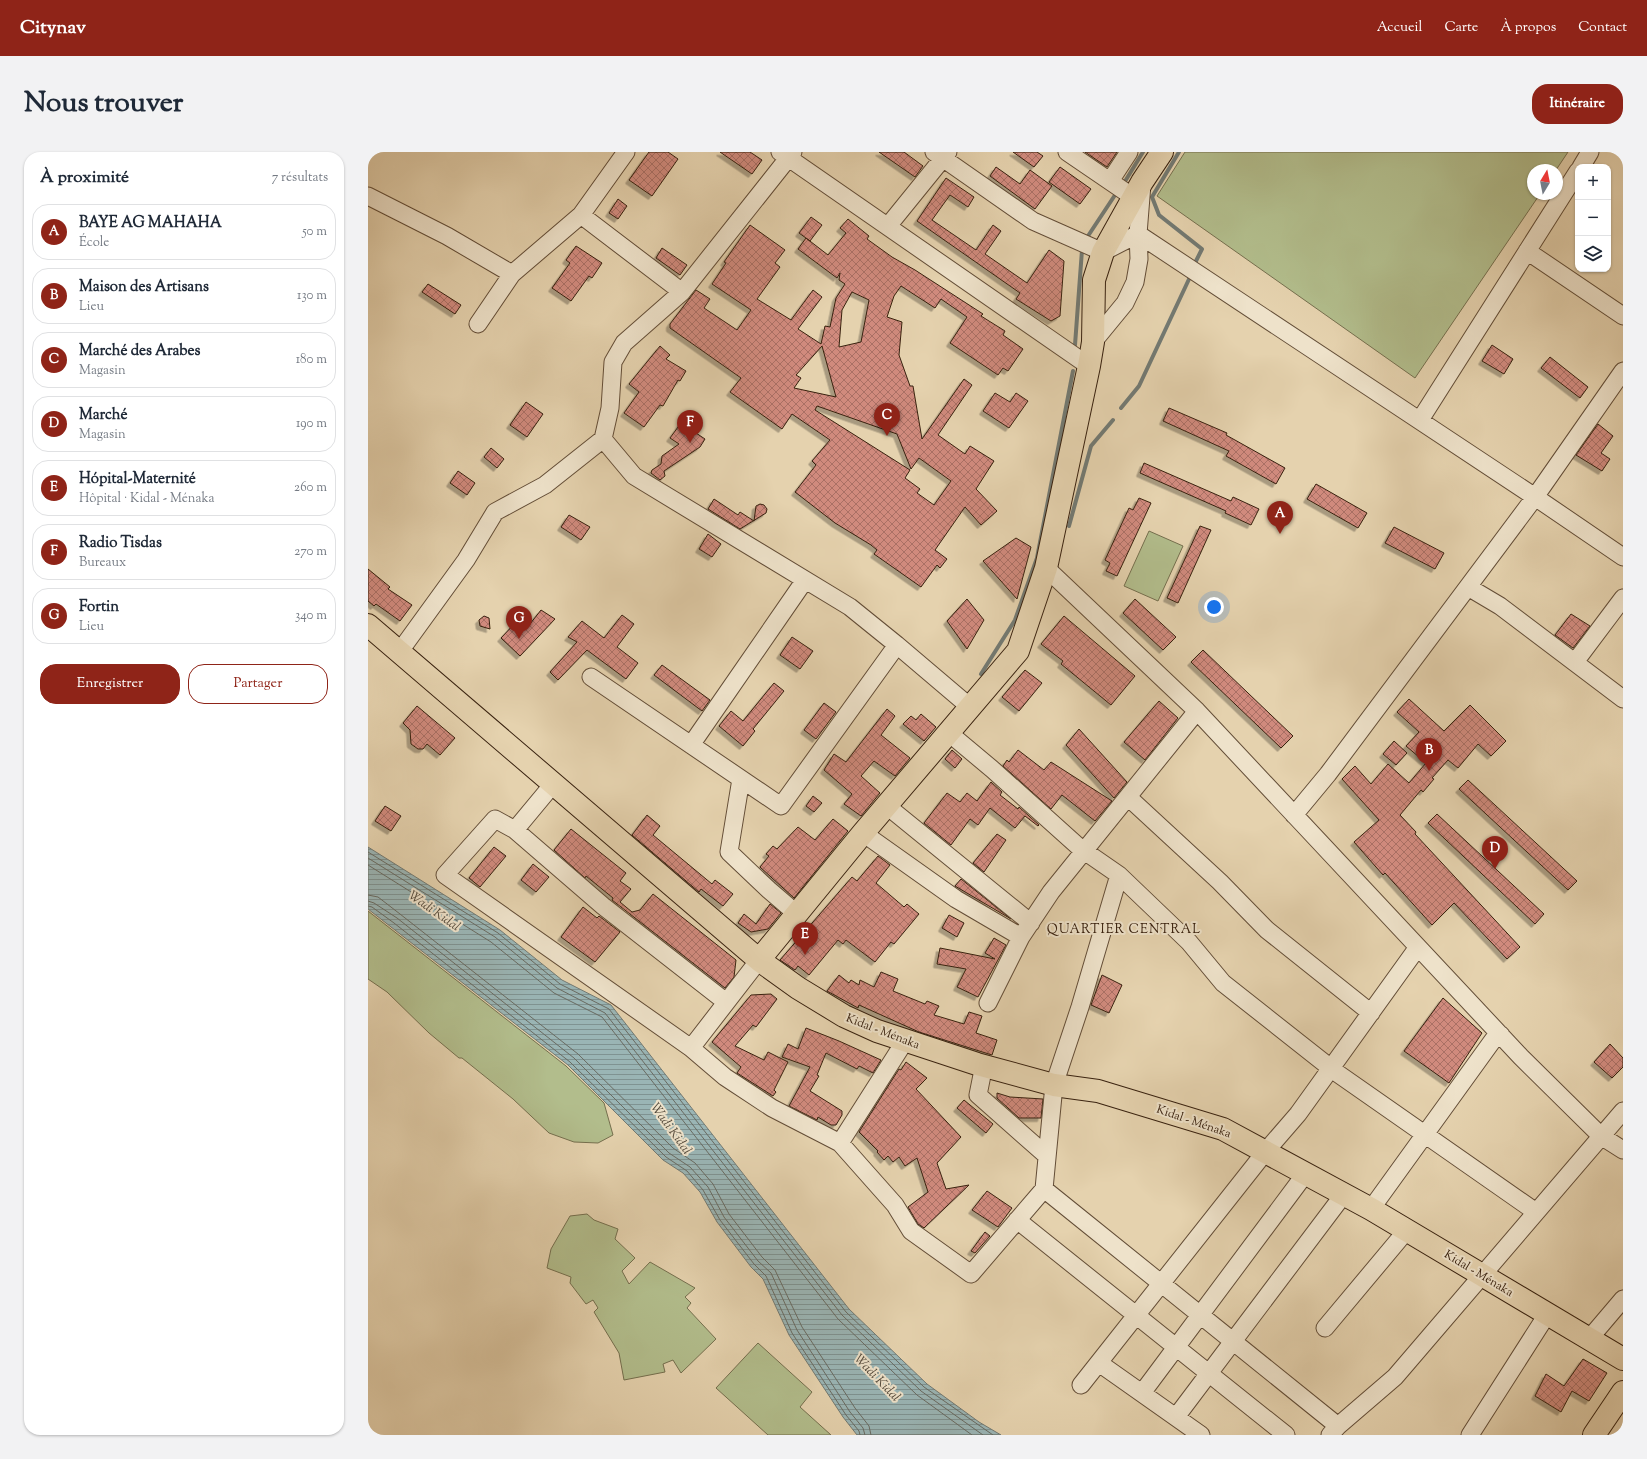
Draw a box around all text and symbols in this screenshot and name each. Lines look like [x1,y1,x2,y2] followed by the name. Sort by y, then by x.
[20,15,86,42] text: Citynav
[1377,18,1422,38] text: Accueil
[1444,18,1478,38] text: Carte
[1500,18,1556,38] text: À propos
[1578,18,1627,38] text: Contact
[24,84,183,124] text: Nous trouver
[1532,84,1623,124] button: Itinéraire
[1527,164,1563,200] north arrow
[1575,164,1611,272] map controls
[1575,164,1611,200] button: +
[40,166,129,190] text: À proximité
[272,169,328,187] text: 7 résultats
[1575,200,1611,236] button: −
[79,213,222,234] text: BAYE AG MAHAHA
[49,223,59,241] text: A
[302,223,327,241] text: 50 m
[79,234,109,252] text: École
[1575,236,1611,272] button: layers
[79,277,209,298] text: Maison des Artisans
[50,287,58,305] text: B
[297,287,327,305] text: 130 m
[79,298,104,316] text: Lieu
[79,341,200,362] text: Marché des Arabes
[49,351,59,369] text: C
[296,351,327,369] text: 180 m
[79,362,126,380] text: Magasin
[874,403,900,436] pin: C
[79,405,127,426] text: Marché
[677,410,703,443] pin: F
[49,415,59,433] text: D
[296,415,327,433] text: 190 m
[79,426,126,444] text: Magasin
[79,469,196,490] text: Hópital-Maternité
[50,479,58,497] text: E
[294,479,327,497] text: 260 m
[79,490,215,508] text: Hôpital · Kidal - Ménaka
[1267,501,1293,534] pin: A
[79,533,162,554] text: Radio Tisdas
[50,543,58,561] text: F
[294,543,327,561] text: 270 m
[79,554,126,572] text: Bureaux
[79,597,119,618] text: Fortin
[1204,597,1224,617] your location
[506,606,532,639] pin: G
[49,607,59,625] text: G
[295,607,327,625] text: 340 m
[79,618,104,636] text: Lieu
[40,664,180,704] button: Enregistrer
[188,664,328,704] button: Partager
[1416,738,1442,771] pin: B
[1482,836,1508,869] pin: D
[404,887,464,937] water label: Wadi Kidal
[1047,921,1201,939] district label: QUARTIER CENTRAL
[792,922,818,955] pin: E
[843,1010,923,1054] street label: Kidal - Ménaka
[646,1100,696,1159] water label: Wadi Kidal
[1154,1101,1234,1143] street label: Kidal - Ménaka
[1440,1246,1517,1302] street label: Kidal - Ménaka
[849,1351,904,1407] water label: Wadi Kidal

